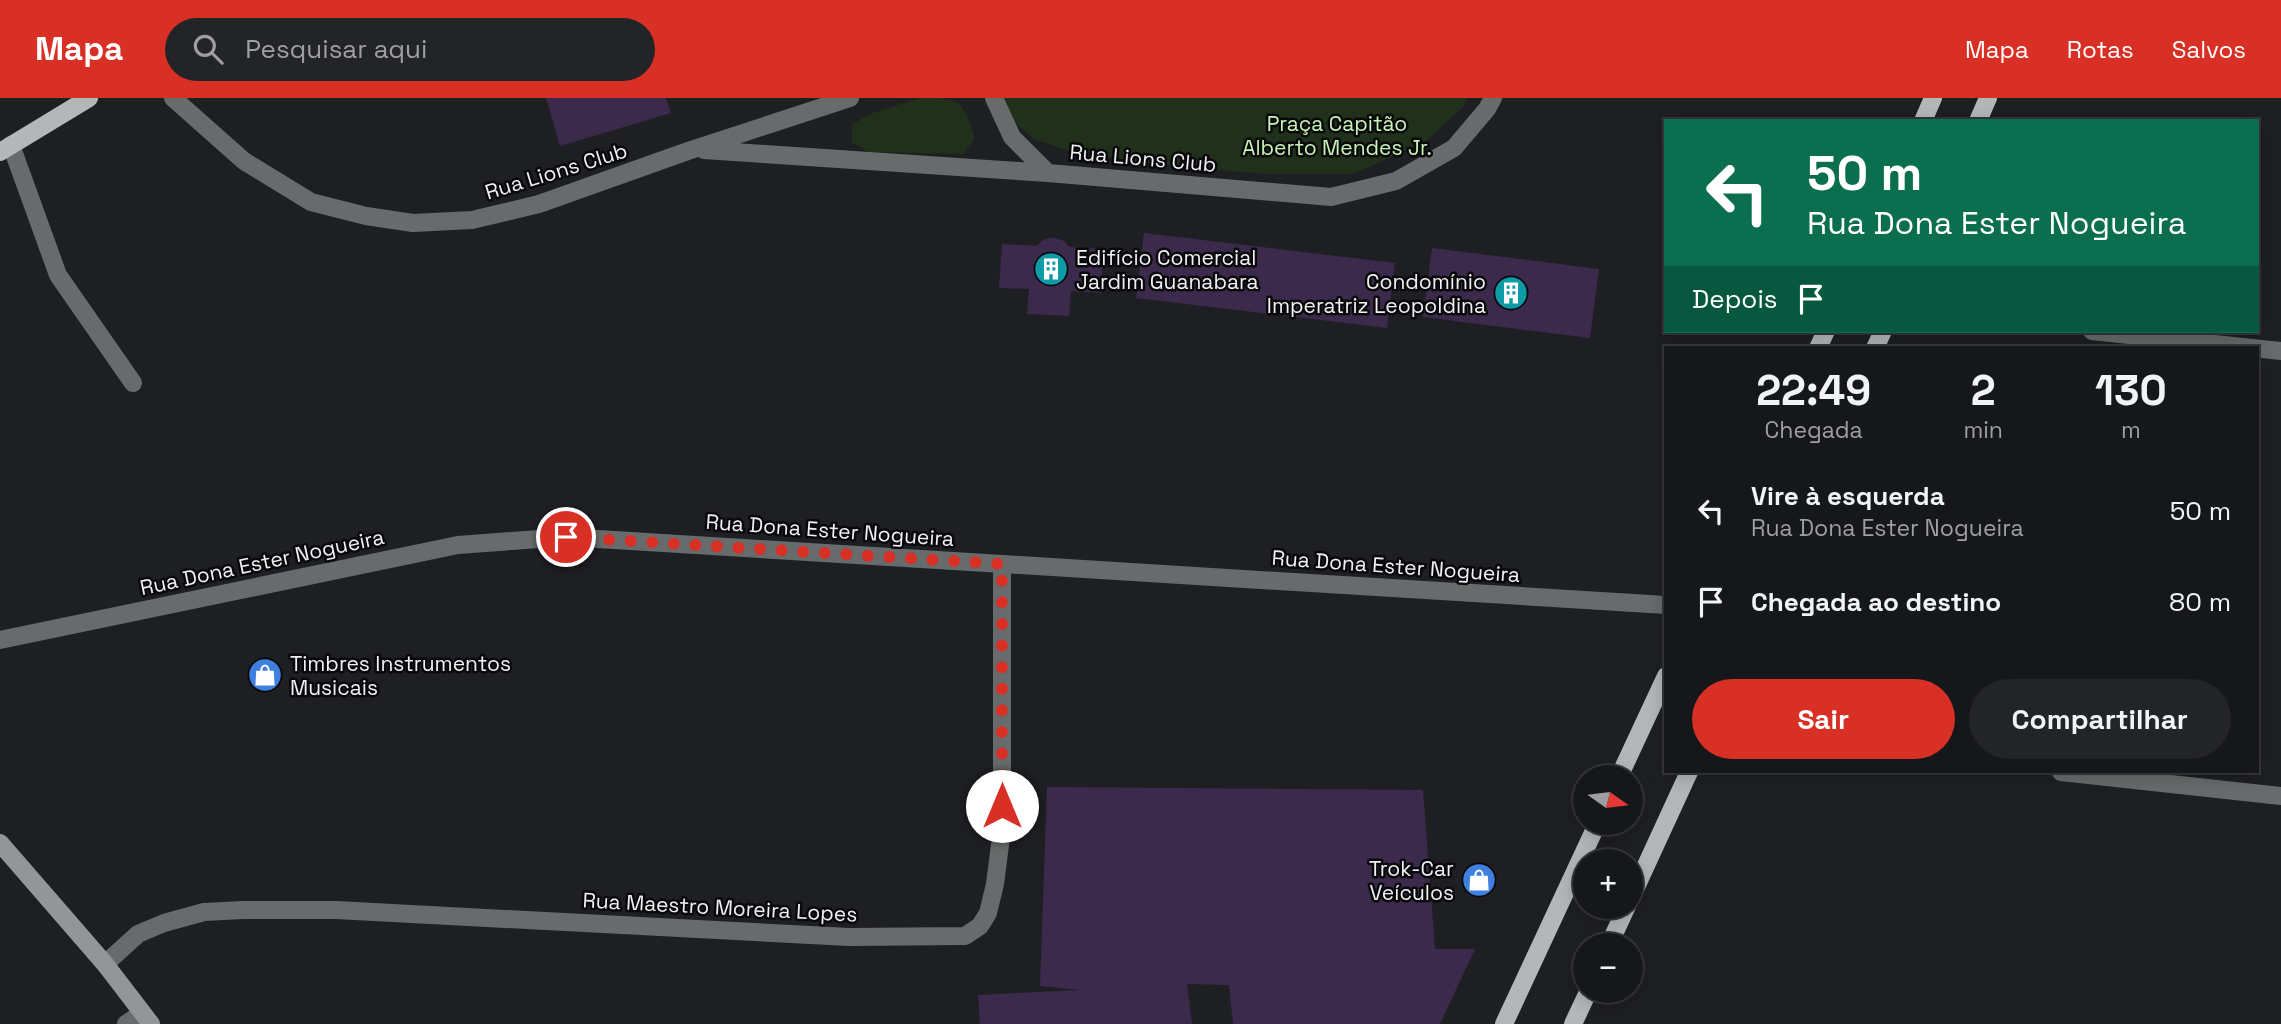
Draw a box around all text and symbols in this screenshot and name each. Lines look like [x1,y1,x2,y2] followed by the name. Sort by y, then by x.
[165,18,655,81] search box
[35,28,123,70] text: Mapa
[189,30,227,68] icon: search
[245,32,427,66] text: Pesquisar aqui
[1965,34,2029,65] text: Mapa
[2067,34,2134,65] text: Rotas
[2172,34,2246,65] text: Salvos
[1242,110,1432,161] park label: Praça Capitão Alberto Mendes Jr.
[482,137,630,205] street label: Rua Lions Club
[1068,138,1218,178] street label: Rua Lions Club
[1807,142,1922,204] text: 50 m
[1692,147,1783,238] icon: left
[1807,203,2186,243] text: Rua Dona Ester Nogueira
[1076,244,1259,295] place label: Edifício Comercial Jardim Guanabara
[1032,250,1070,288] building icon: Edifício Comercial Jardim Guanabara
[1267,268,1486,319] place label: Condomínio Imperatriz Leopoldina
[1492,274,1530,312] building icon: Condomínio Imperatriz Leopoldina
[1792,280,1830,318] icon: arrive
[1692,282,1778,316] text: Depois
[1756,364,1871,417] text: 22:49
[1971,364,1996,417] text: 2
[2095,364,2167,417] text: 130
[1765,415,1863,445] text: Chegada
[1963,415,2003,445] text: min
[2121,415,2141,445] text: m
[1751,479,1945,513] text: Vire à esquerda
[1692,492,1730,530] icon: left
[2170,494,2231,528] text: 50 m
[536,507,596,567] pin
[705,508,955,552] street label: Rua Dona Ester Nogueira
[1751,513,2024,543] text: Rua Dona Ester Nogueira
[547,518,585,556] icon: arrive
[137,523,387,601] street label: Rua Dona Ester Nogueira
[1271,544,1521,588] street label: Rua Dona Ester Nogueira
[1692,583,1730,621] icon: arrive
[1751,585,2001,619] text: Chegada ao destino
[2169,585,2231,619] text: 80 m
[290,650,511,701] place label: Timbres Instrumentos Musicais
[246,656,284,694] shop icon: Timbres Instrumentos Musicais
[1692,679,1955,759] button: Sair
[1969,679,2231,759] button: Compartilhar
[1573,765,1643,835] north arrow
[1573,765,1643,1003] map controls
[965,769,1039,843] position arrow
[1573,849,1643,919] button: +
[1369,855,1454,906] place label: Trok-Car Veículos
[1460,861,1498,899] shop icon: Trok-Car Veículos
[582,886,858,928] street label: Rua Maestro Moreira Lopes
[1573,933,1643,1003] button: −

